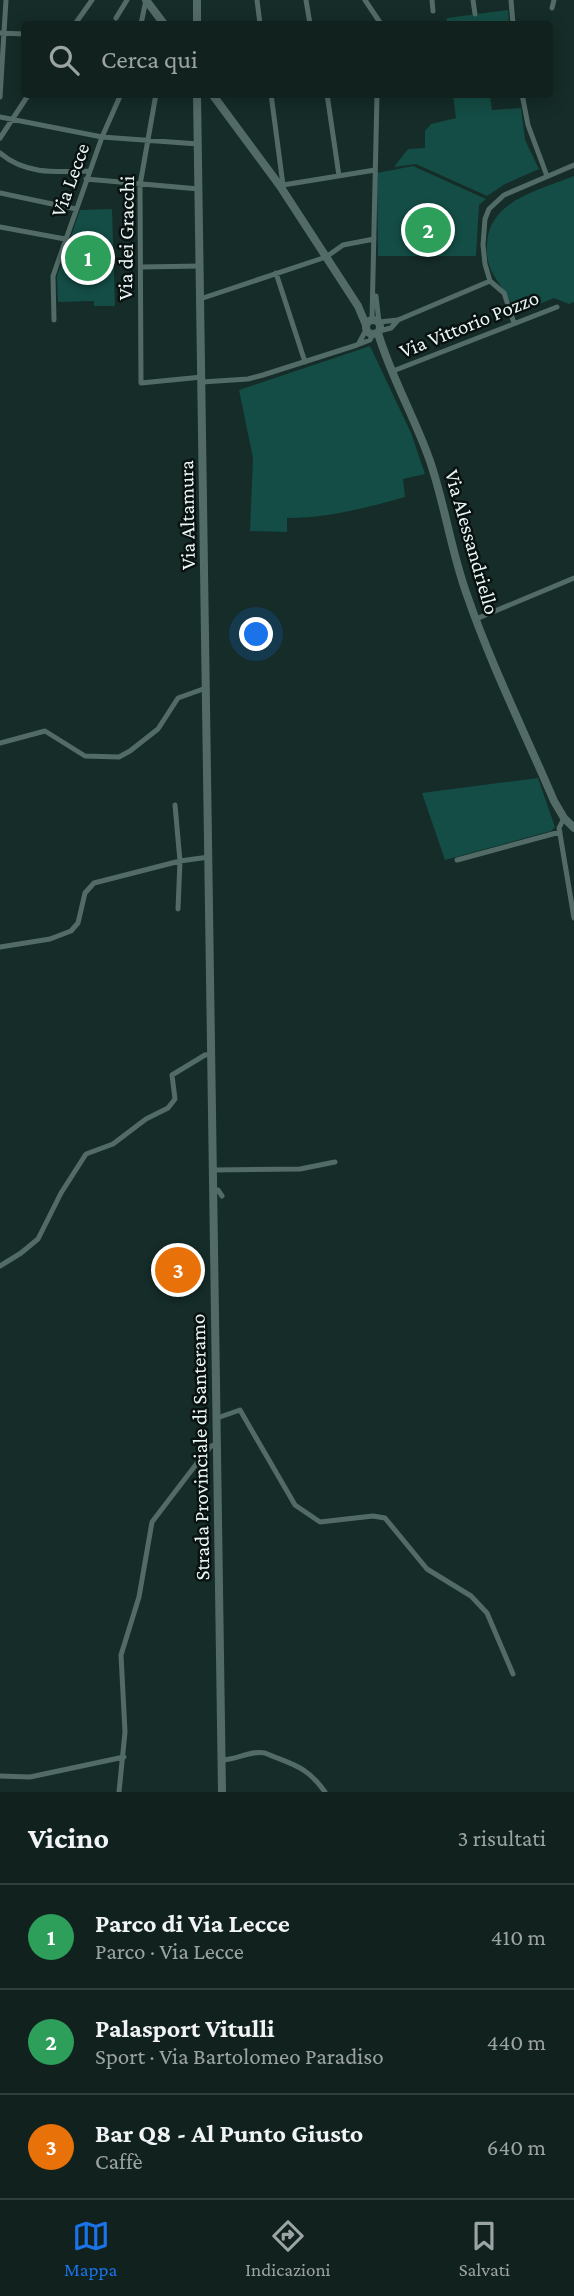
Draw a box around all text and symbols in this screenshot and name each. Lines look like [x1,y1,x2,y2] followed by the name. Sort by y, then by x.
[21,21,553,98] search box
[45,41,83,79] icon: search
[101,45,198,74] text: Cerca qui
[46,140,94,220] street label: Via Lecce
[113,175,139,300] street label: Via dei Gracchi
[405,204,451,256] pin: 2
[65,232,111,284] pin: 1
[396,285,542,363] street label: Via Vittorio Pozzo
[174,460,200,570] street label: Via Altamura
[440,467,504,617] street label: Via Alessandriello
[239,617,273,651] your location
[155,1244,201,1296] pin: 3
[186,1313,214,1581] street label: Strada Provinciale di Santeramo
[28,1821,109,1854] text: Vicino
[458,1825,546,1851] text: 3 risultati
[95,1909,290,1938] text: Parco di Via Lecce
[47,1924,55,1950] text: 1
[491,1924,546,1950] text: 410 m
[95,1938,244,1964] text: Parco · Via Lecce
[95,2014,275,2043] text: Palasport Vitulli
[45,2029,57,2055] text: 2
[487,2029,546,2055] text: 440 m
[95,2043,384,2069] text: Sport · Via Bartolomeo Paradiso
[95,2119,363,2148] text: Bar Q8 - Al Punto Giusto
[45,2134,57,2160] text: 3
[487,2134,546,2160] text: 640 m
[95,2148,143,2174] text: Caffè
[64,2217,117,2280] tab: Mappa
[245,2217,331,2280] tab: Indicazioni
[459,2217,510,2280] tab: Salvati

